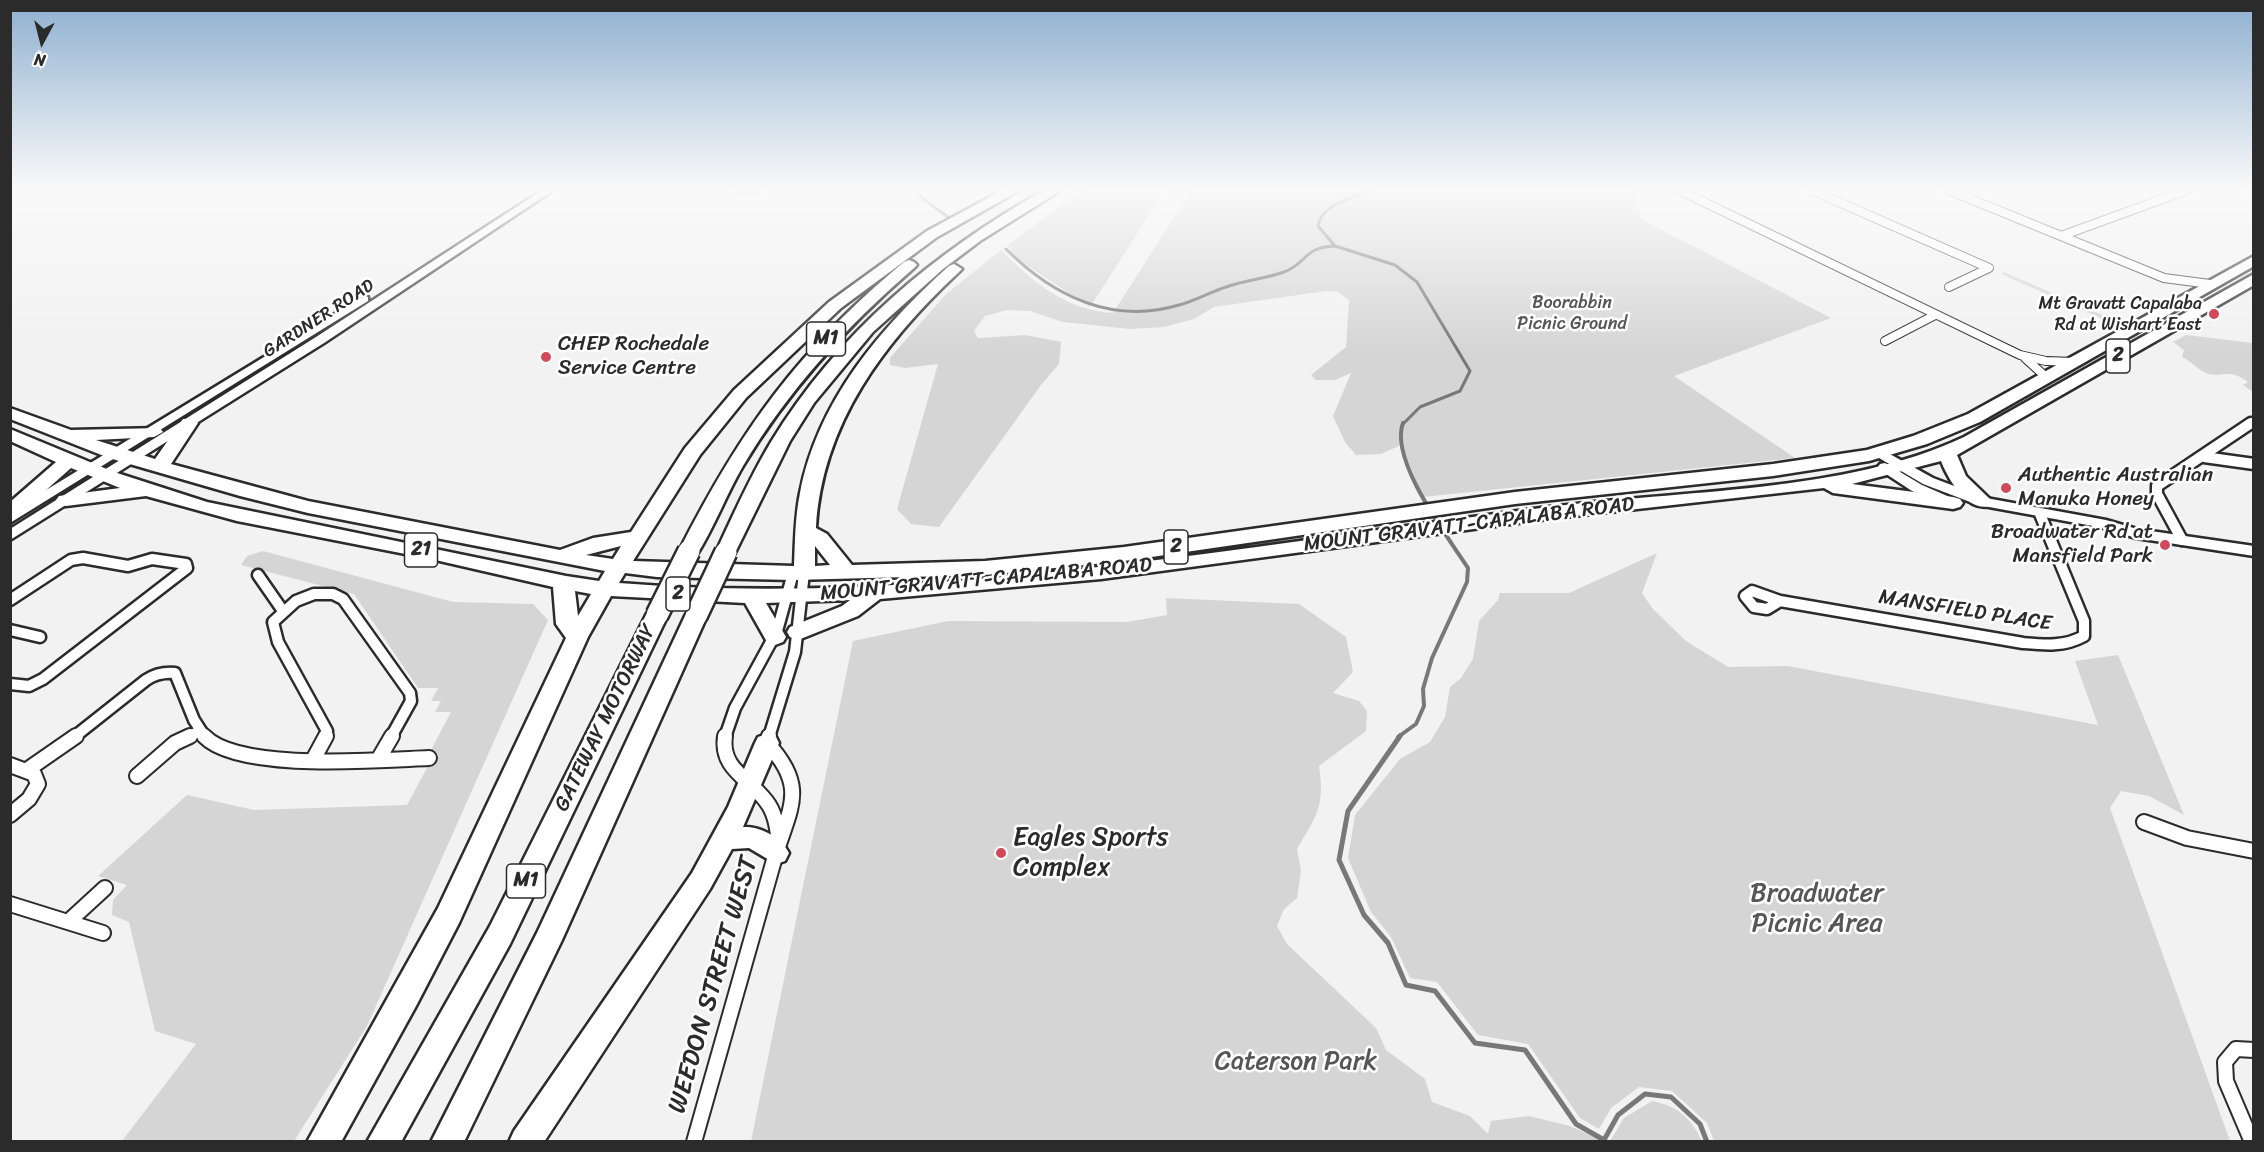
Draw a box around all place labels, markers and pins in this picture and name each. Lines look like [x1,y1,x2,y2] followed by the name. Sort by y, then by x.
[2039,293,2202,336] place label: Mt Gravatt Capalaba Rd at Wishart East
[2207,307,2221,321] marker: Mt Gravatt Capalaba Rd at Wishart East
[558,332,709,382] place label: CHEP Rochedale Service Centre
[539,350,553,364] marker: CHEP Rochedale Service Centre
[2018,463,2213,513] place label: Authentic Australian Manuka Honey
[1999,481,2013,495] marker: Authentic Australian Manuka Honey
[1991,520,2153,570] place label: Broadwater Rd at Mansfield Park
[2158,538,2172,552] marker: Broadwater Rd at Mansfield Park
[1013,822,1168,884] place label: Eagles Sports Complex
[994,846,1008,860] marker: Eagles Sports Complex

